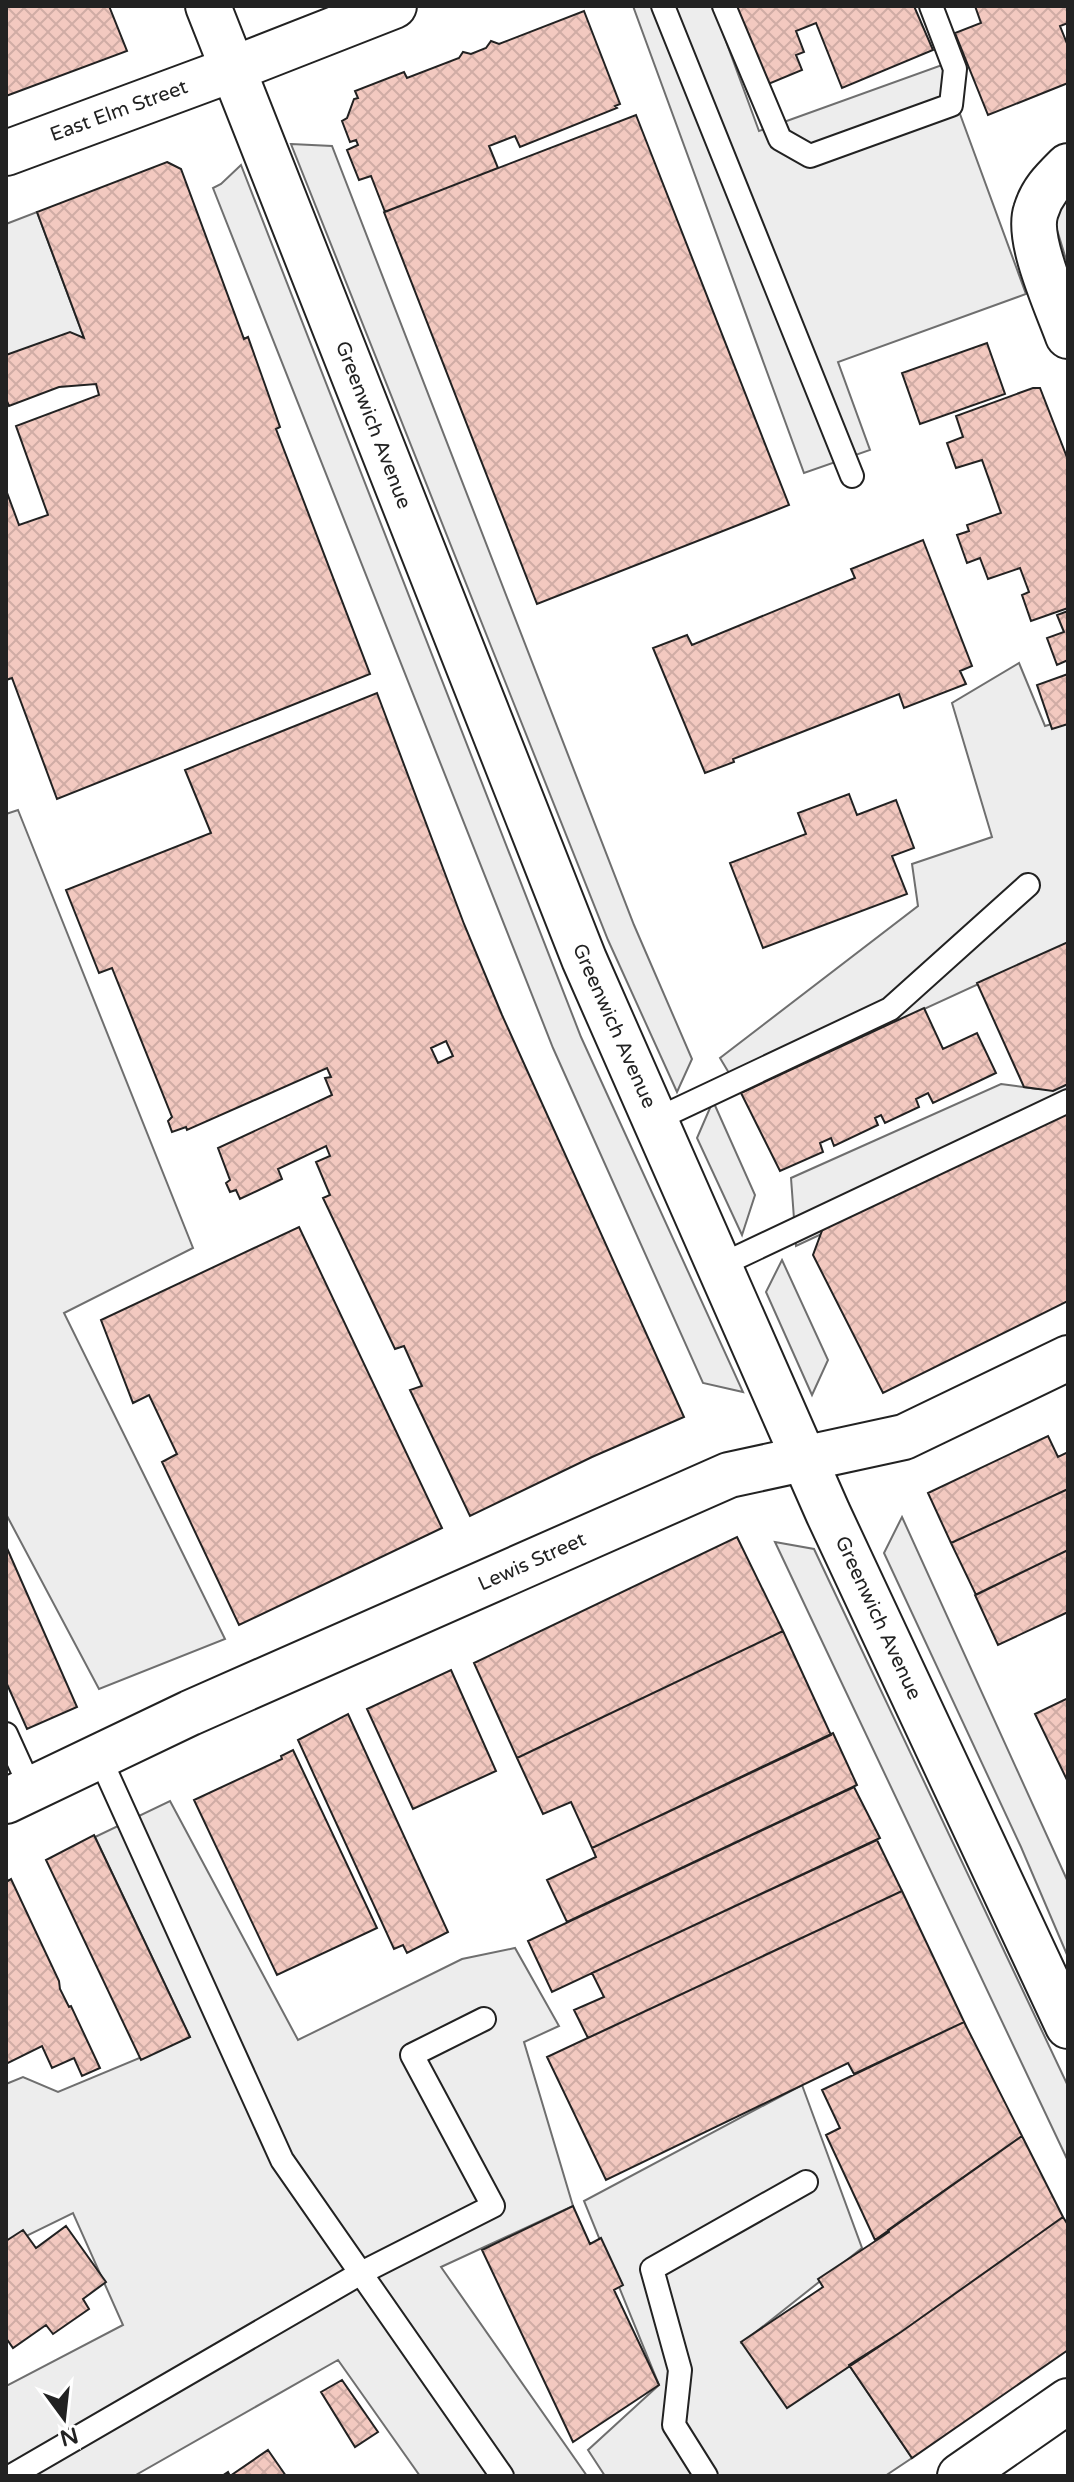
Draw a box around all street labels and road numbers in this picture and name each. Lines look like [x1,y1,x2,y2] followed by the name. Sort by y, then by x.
[47,75,191,147] street label: East Elm Street
[330,338,416,512] street label: Greenwich Avenue
[567,940,661,1112] street label: Greenwich Avenue
[474,1527,590,1596] street label: Lewis Street
[830,1532,926,1704] street label: Greenwich Avenue

